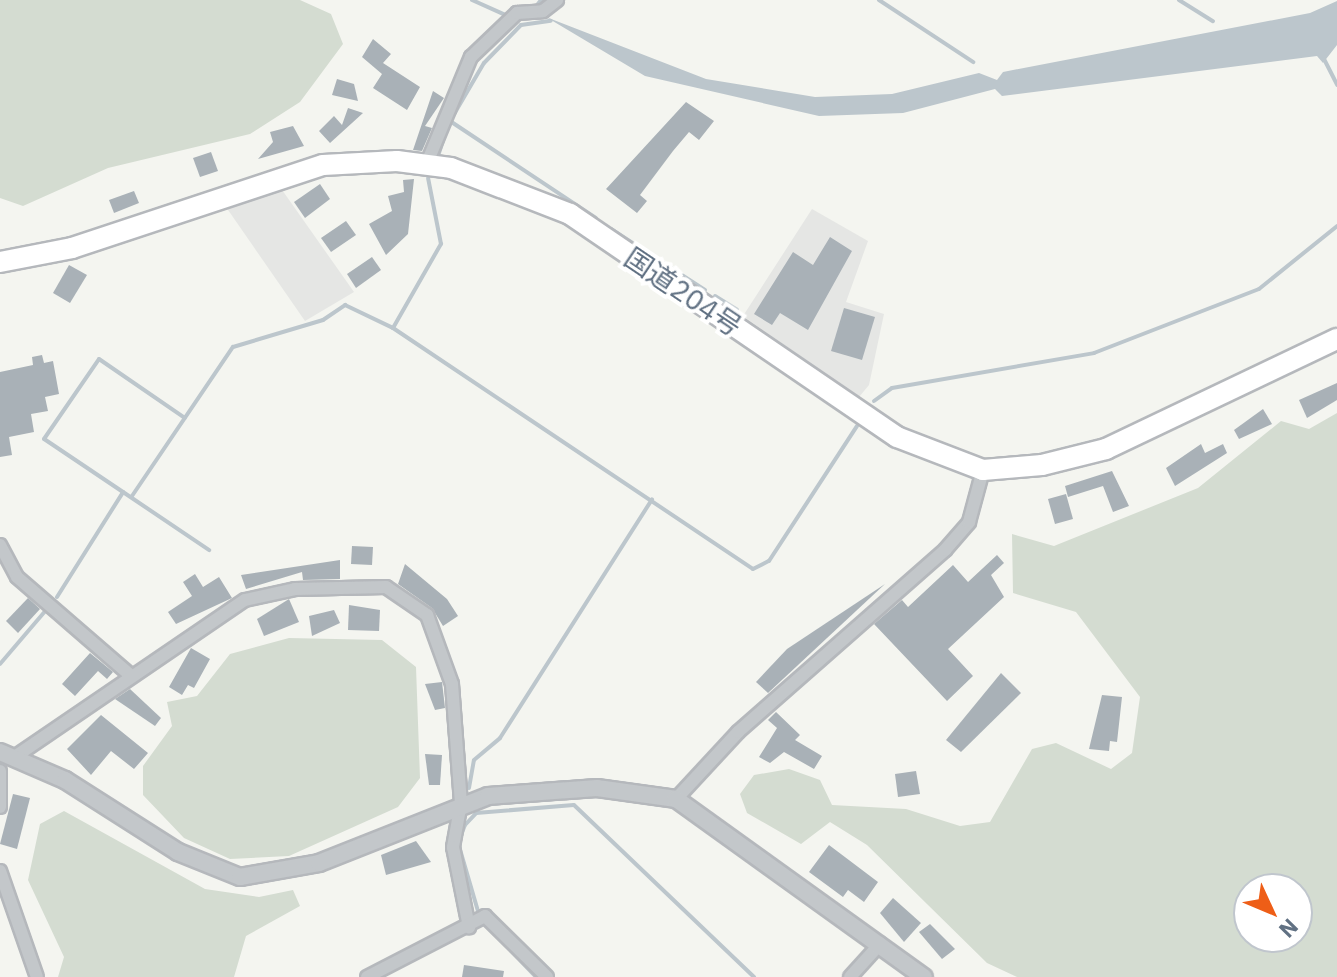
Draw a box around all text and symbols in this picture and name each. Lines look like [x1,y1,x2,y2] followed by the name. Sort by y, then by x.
[618,240,748,344] street label: 国道204号
[1233,873,1313,953] north arrow
[1273,913,1305,944] text: N

